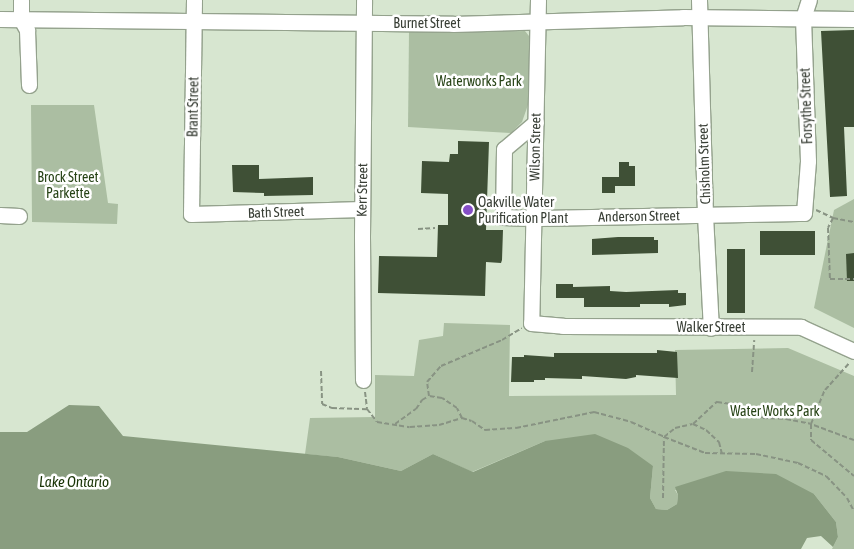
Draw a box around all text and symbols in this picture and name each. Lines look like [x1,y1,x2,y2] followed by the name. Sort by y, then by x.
[393,15,461,31] street label: Burnet Street
[796,67,816,145] street label: Forsythe Street
[436,73,522,89] park label: Waterworks Park
[184,77,202,137] street label: Brant Street
[526,113,544,181] street label: Wilson Street
[694,123,714,205] street label: Chisholm Street
[353,163,371,217] street label: Kerr Street
[37,169,99,202] park label: Brock Street Parkette
[478,194,568,226] place label: Oakville Water Purification Plant
[247,203,305,221] street label: Bath Street
[462,204,474,216] marker: Oakville Water Purification Plant
[598,207,680,225] street label: Anderson Street
[677,319,745,335] street label: Walker Street
[730,403,820,419] park label: Water Works Park
[39,473,109,491] water label: Lake Ontario

